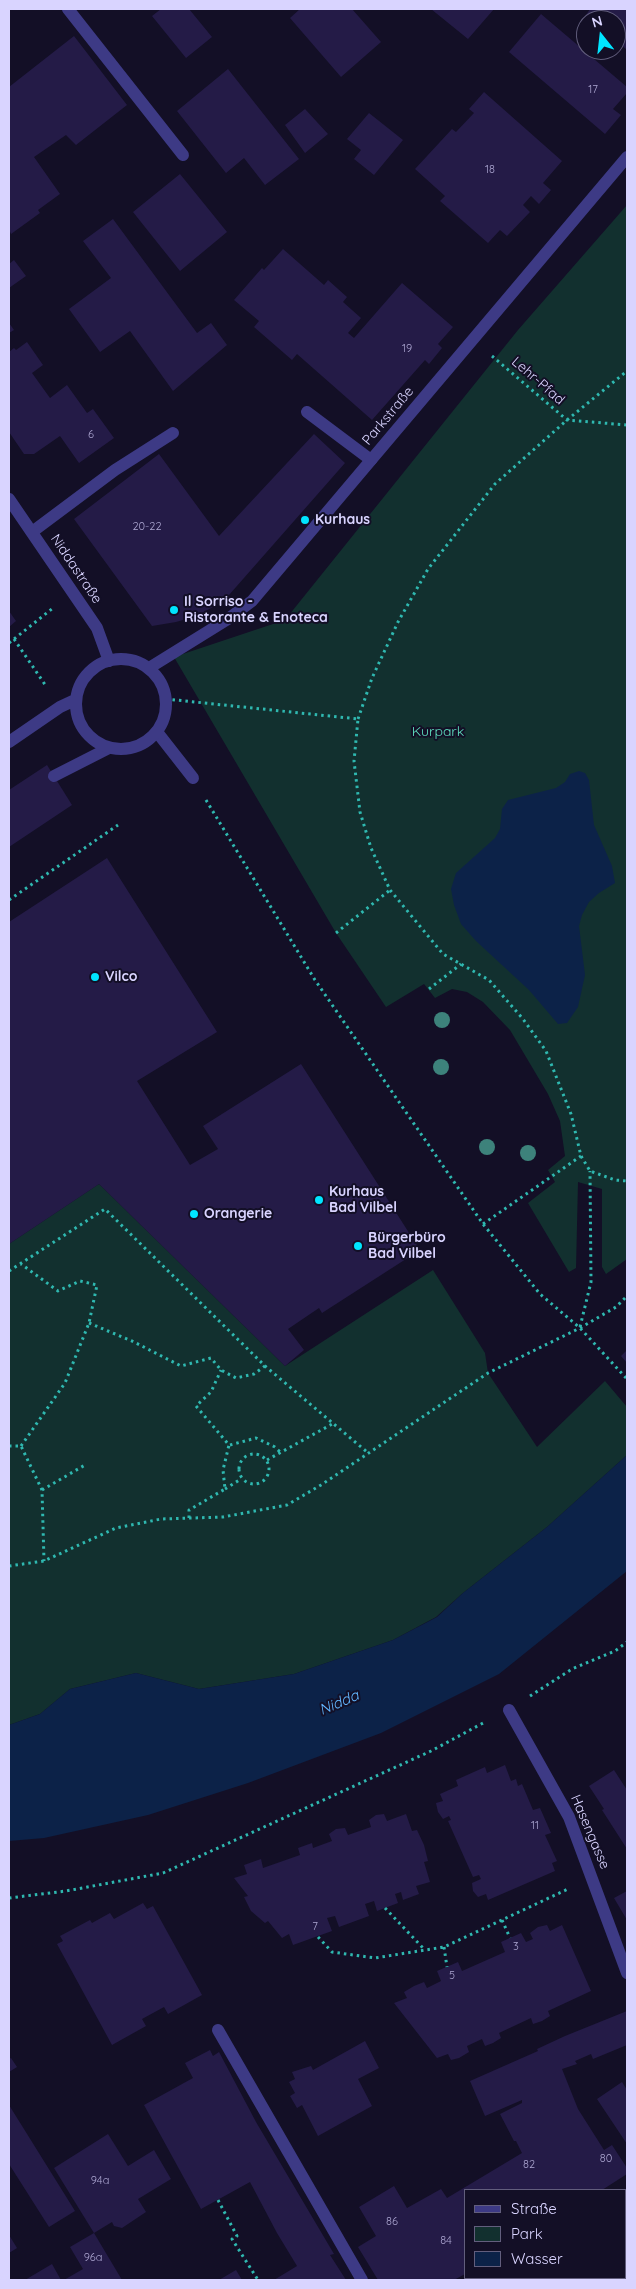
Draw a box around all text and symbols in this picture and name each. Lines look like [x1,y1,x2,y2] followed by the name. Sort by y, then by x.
[576,10,626,60] north arrow
[590,11,605,32] text: N
[588,83,598,97] house number: 17
[485,163,495,177] house number: 18
[402,342,412,356] house number: 19
[508,353,568,409] street label: Lehr-Pfad
[359,383,417,449] street label: Parkstraße
[88,428,94,442] house number: 6
[315,512,370,528] place label: Kurhaus
[299,514,311,526] marker: Kurhaus
[132,520,162,534] house number: 20-22
[47,531,105,607] street label: Niddastraße
[184,594,328,626] place label: Il Sorriso - Ristorante & Enoteca
[168,604,180,616] marker: Il Sorriso - Ristorante & Enoteca
[412,724,464,740] park label: Kurpark
[105,969,137,985] place label: Vilco
[89,971,101,983] marker: Vilco
[329,1184,397,1216] place label: Kurhaus Bad Vilbel
[313,1194,325,1206] marker: Kurhaus Bad Vilbel
[204,1206,272,1222] place label: Orangerie
[188,1208,200,1220] marker: Orangerie
[368,1230,446,1262] place label: Bürgerbüro Bad Vilbel
[352,1240,364,1252] marker: Bürgerbüro Bad Vilbel
[316,1687,362,1719] water label: Nidda
[567,1792,613,1872] street label: Hasengasse
[531,1819,539,1833] house number: 11
[312,1920,318,1934] house number: 7
[513,1940,519,1954] house number: 3
[449,1969,455,1983] house number: 5
[600,2152,612,2166] house number: 80
[523,2158,535,2172] house number: 82
[91,2174,109,2188] house number: 94a
[464,2189,626,2279] legend
[511,2199,557,2218] text: Straße
[386,2215,398,2229] house number: 86
[511,2224,543,2243] text: Park
[440,2234,452,2248] house number: 84
[511,2249,563,2268] text: Wasser
[84,2251,102,2265] house number: 96a

